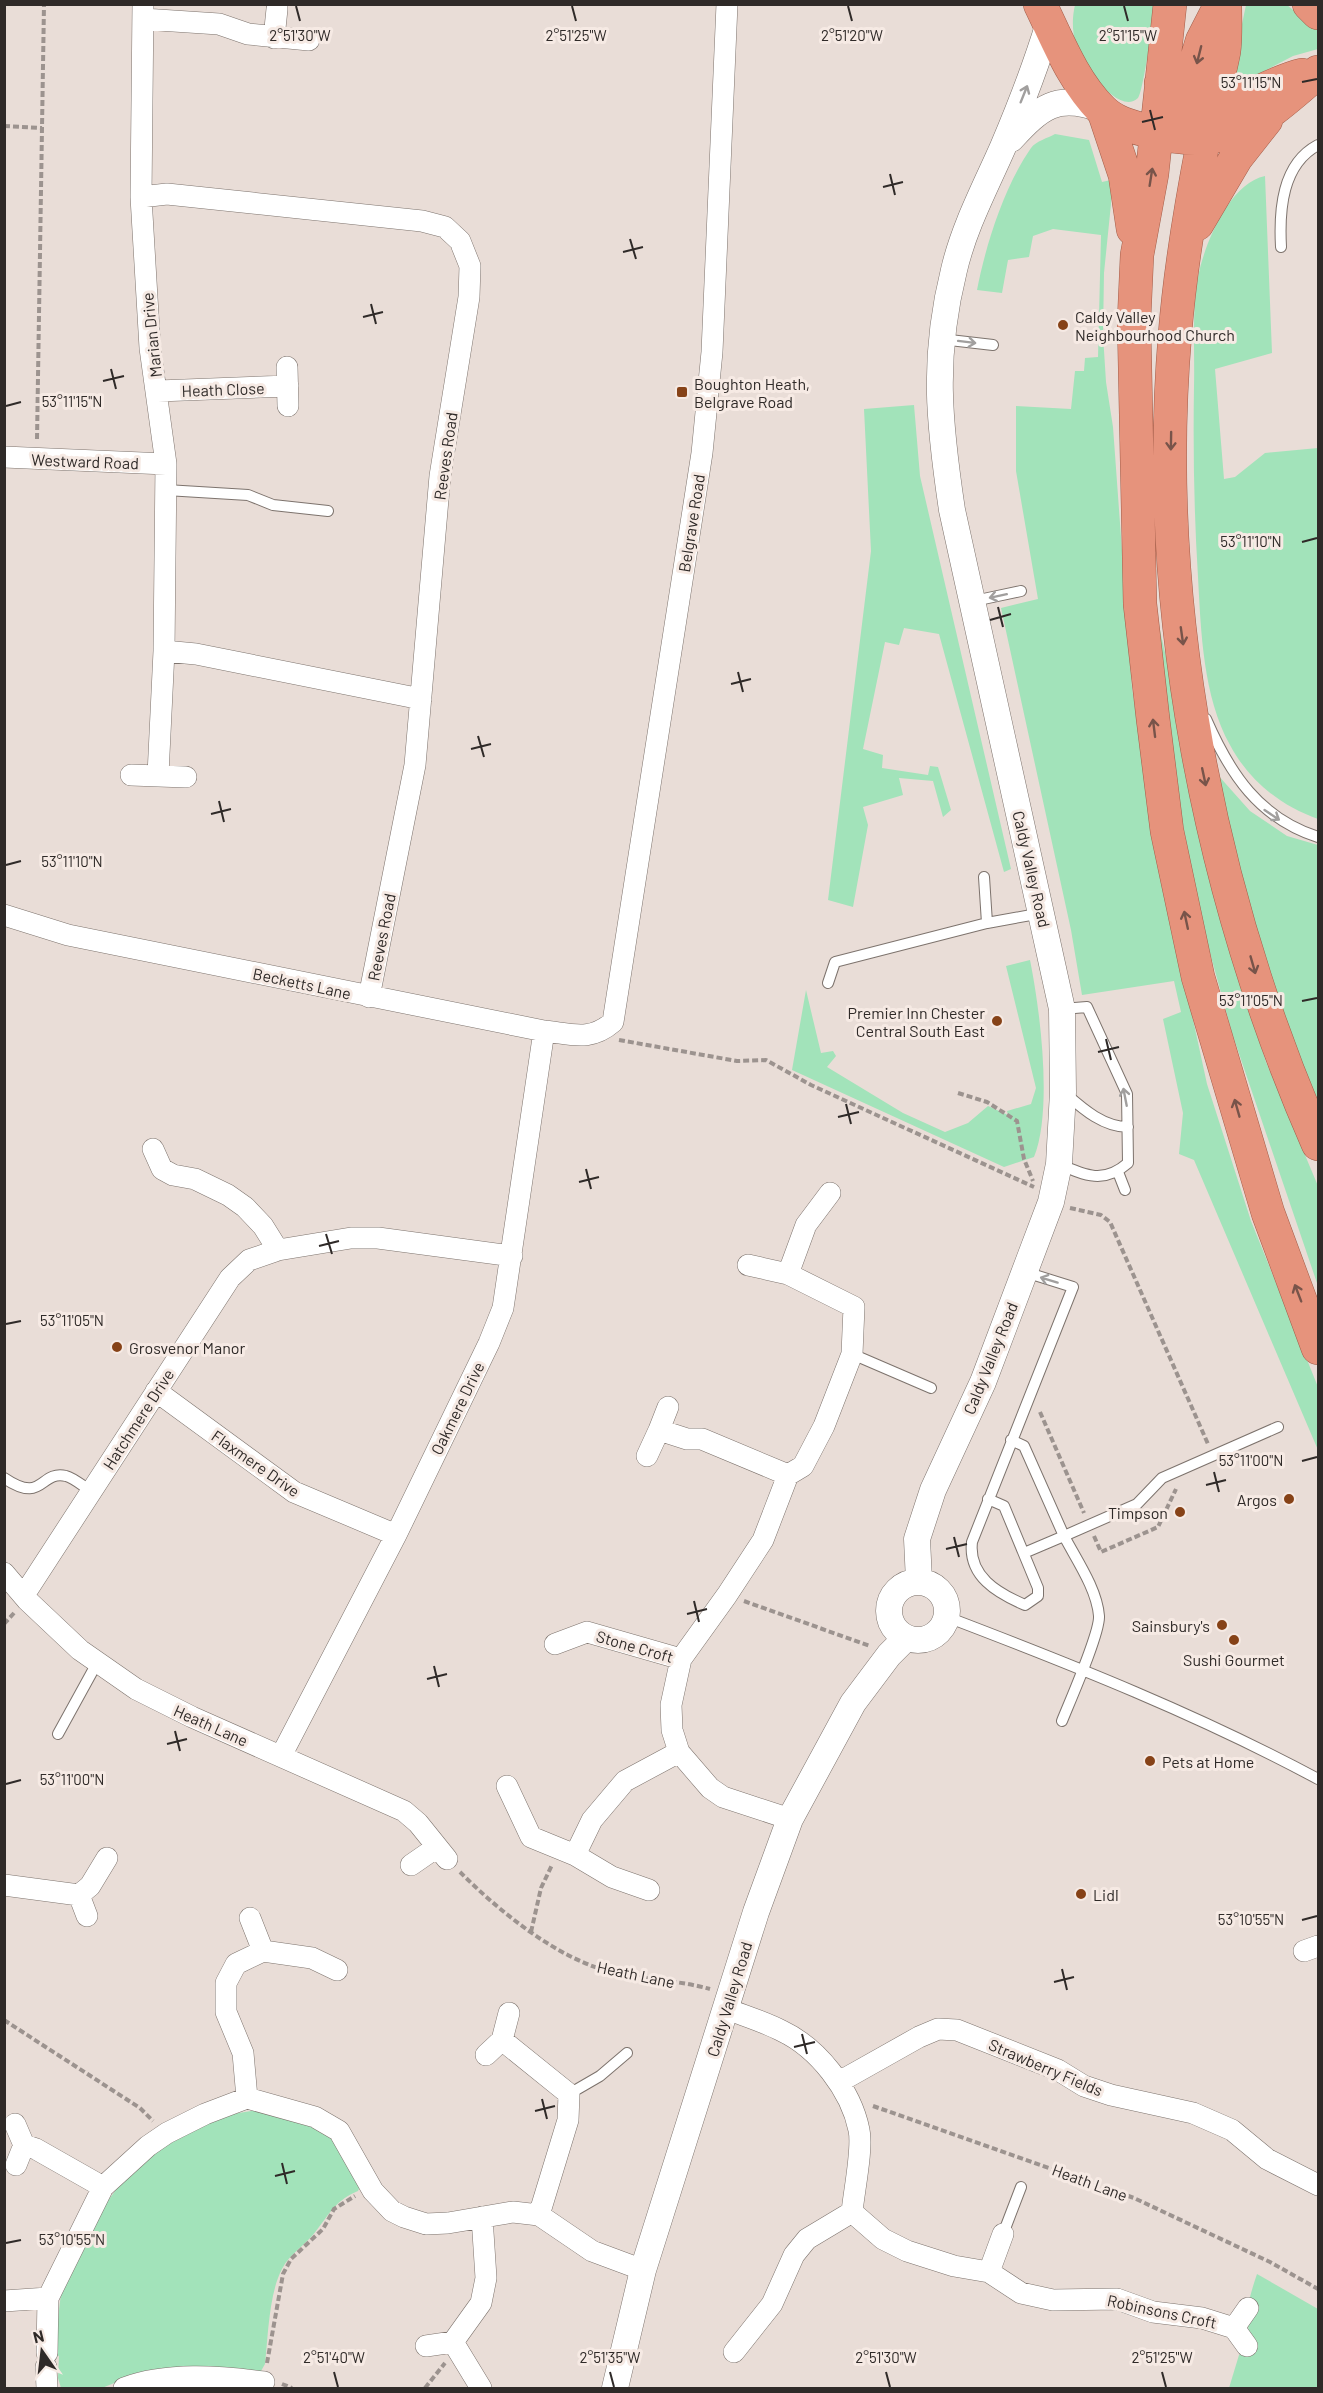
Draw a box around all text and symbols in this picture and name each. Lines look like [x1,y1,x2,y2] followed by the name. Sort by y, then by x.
[269,26,331,44] text: 2°51'30"W
[545,26,607,44] text: 2°51'25"W
[821,26,883,44] text: 2°51'20"W
[1099,26,1157,44] text: 2°51'15"W
[1192,45,1204,64] one-way arrow
[1221,73,1281,91] text: 53°11'15"N
[1019,85,1030,104] one-way arrow
[1145,167,1156,187] one-way arrow
[137,292,165,378] street label: Marian Drive
[1075,307,1235,344] place label: Caldy Valley Neighbourhood Church
[1056,318,1070,332] marker: Caldy Valley Neighbourhood Church
[956,337,976,348] one-way arrow
[694,374,810,411] place label: Boughton Heath, Belgrave Road
[181,378,265,400] street label: Heath Close
[675,385,689,399] marker: Boughton Heath, Belgrave Road
[42,392,102,410] text: 53°11'15"N
[429,411,461,501] street label: Reeves Road
[1165,431,1177,451] one-way arrow
[31,450,139,472] street label: Westward Road
[674,473,708,573] street label: Belgrave Road
[1220,532,1282,550] text: 53°11'10"N
[988,591,1008,602] one-way arrow
[1177,625,1188,645] one-way arrow
[1148,719,1159,739] one-way arrow
[1198,767,1210,786] one-way arrow
[1009,809,1055,929] street label: Caldy Valley Road
[1264,809,1280,821] one-way arrow
[41,852,103,870] text: 53°11'10"N
[363,892,399,982] street label: Reeves Road
[1180,911,1191,931] one-way arrow
[1247,955,1259,974] one-way arrow
[251,963,353,1003] street label: Becketts Lane
[1219,991,1283,1009] text: 53°11'05"N
[848,1003,985,1040] place label: Premier Inn Chester Central South East
[990,1014,1004,1028] marker: Premier Inn Chester Central South East
[1120,1088,1131,1107] one-way arrow
[1231,1099,1242,1118] one-way arrow
[1040,1274,1059,1285] one-way arrow
[1292,1285,1303,1303] one-way arrow
[959,1299,1021,1417] street label: Caldy Valley Road
[40,1311,104,1329] text: 53°11'05"N
[129,1338,245,1357] place label: Grosvenor Manor
[110,1340,124,1354] marker: Grosvenor Manor
[426,1359,488,1457] street label: Oakmere Drive
[98,1365,178,1473] street label: Hatchmere Drive
[208,1426,304,1500] street label: Flaxmere Drive
[1219,1451,1283,1469] text: 53°11'00"N
[1237,1490,1277,1509] place label: Argos
[1282,1492,1296,1506] marker: Argos
[1108,1503,1168,1522] place label: Timpson
[1173,1505,1187,1519] marker: Timpson
[1132,1616,1210,1635] place label: Sainsbury's
[1215,1618,1229,1632] marker: Sainsbury's
[594,1626,676,1666] street label: Stone Croft
[1227,1633,1241,1647] marker: Sushi Gourmet
[1183,1650,1285,1669] place label: Sushi Gourmet
[171,1700,251,1750] street label: Heath Lane
[1162,1752,1254,1771] place label: Pets at Home
[1143,1754,1157,1768] marker: Pets at Home
[40,1770,104,1788] text: 53°11'00"N
[1093,1885,1119,1904] place label: Lidl
[1074,1887,1088,1901] marker: Lidl
[1218,1910,1284,1928] text: 53°10'55"N
[702,1939,756,2059] street label: Caldy Valley Road
[595,1956,677,1992] street label: Heath Lane
[986,2034,1106,2100] street label: Strawberry Fields
[1050,2160,1130,2204] street label: Heath Lane
[39,2230,105,2248] text: 53°10'55"N
[1106,2290,1218,2332] street label: Robinsons Croft
[12,2321,72,2381] north arrow
[31,2325,46,2346] text: N
[303,2348,365,2366] text: 2°51'40"W
[580,2348,640,2366] text: 2°51'35"W
[855,2348,917,2366] text: 2°51'30"W
[1131,2348,1193,2366] text: 2°51'25"W

